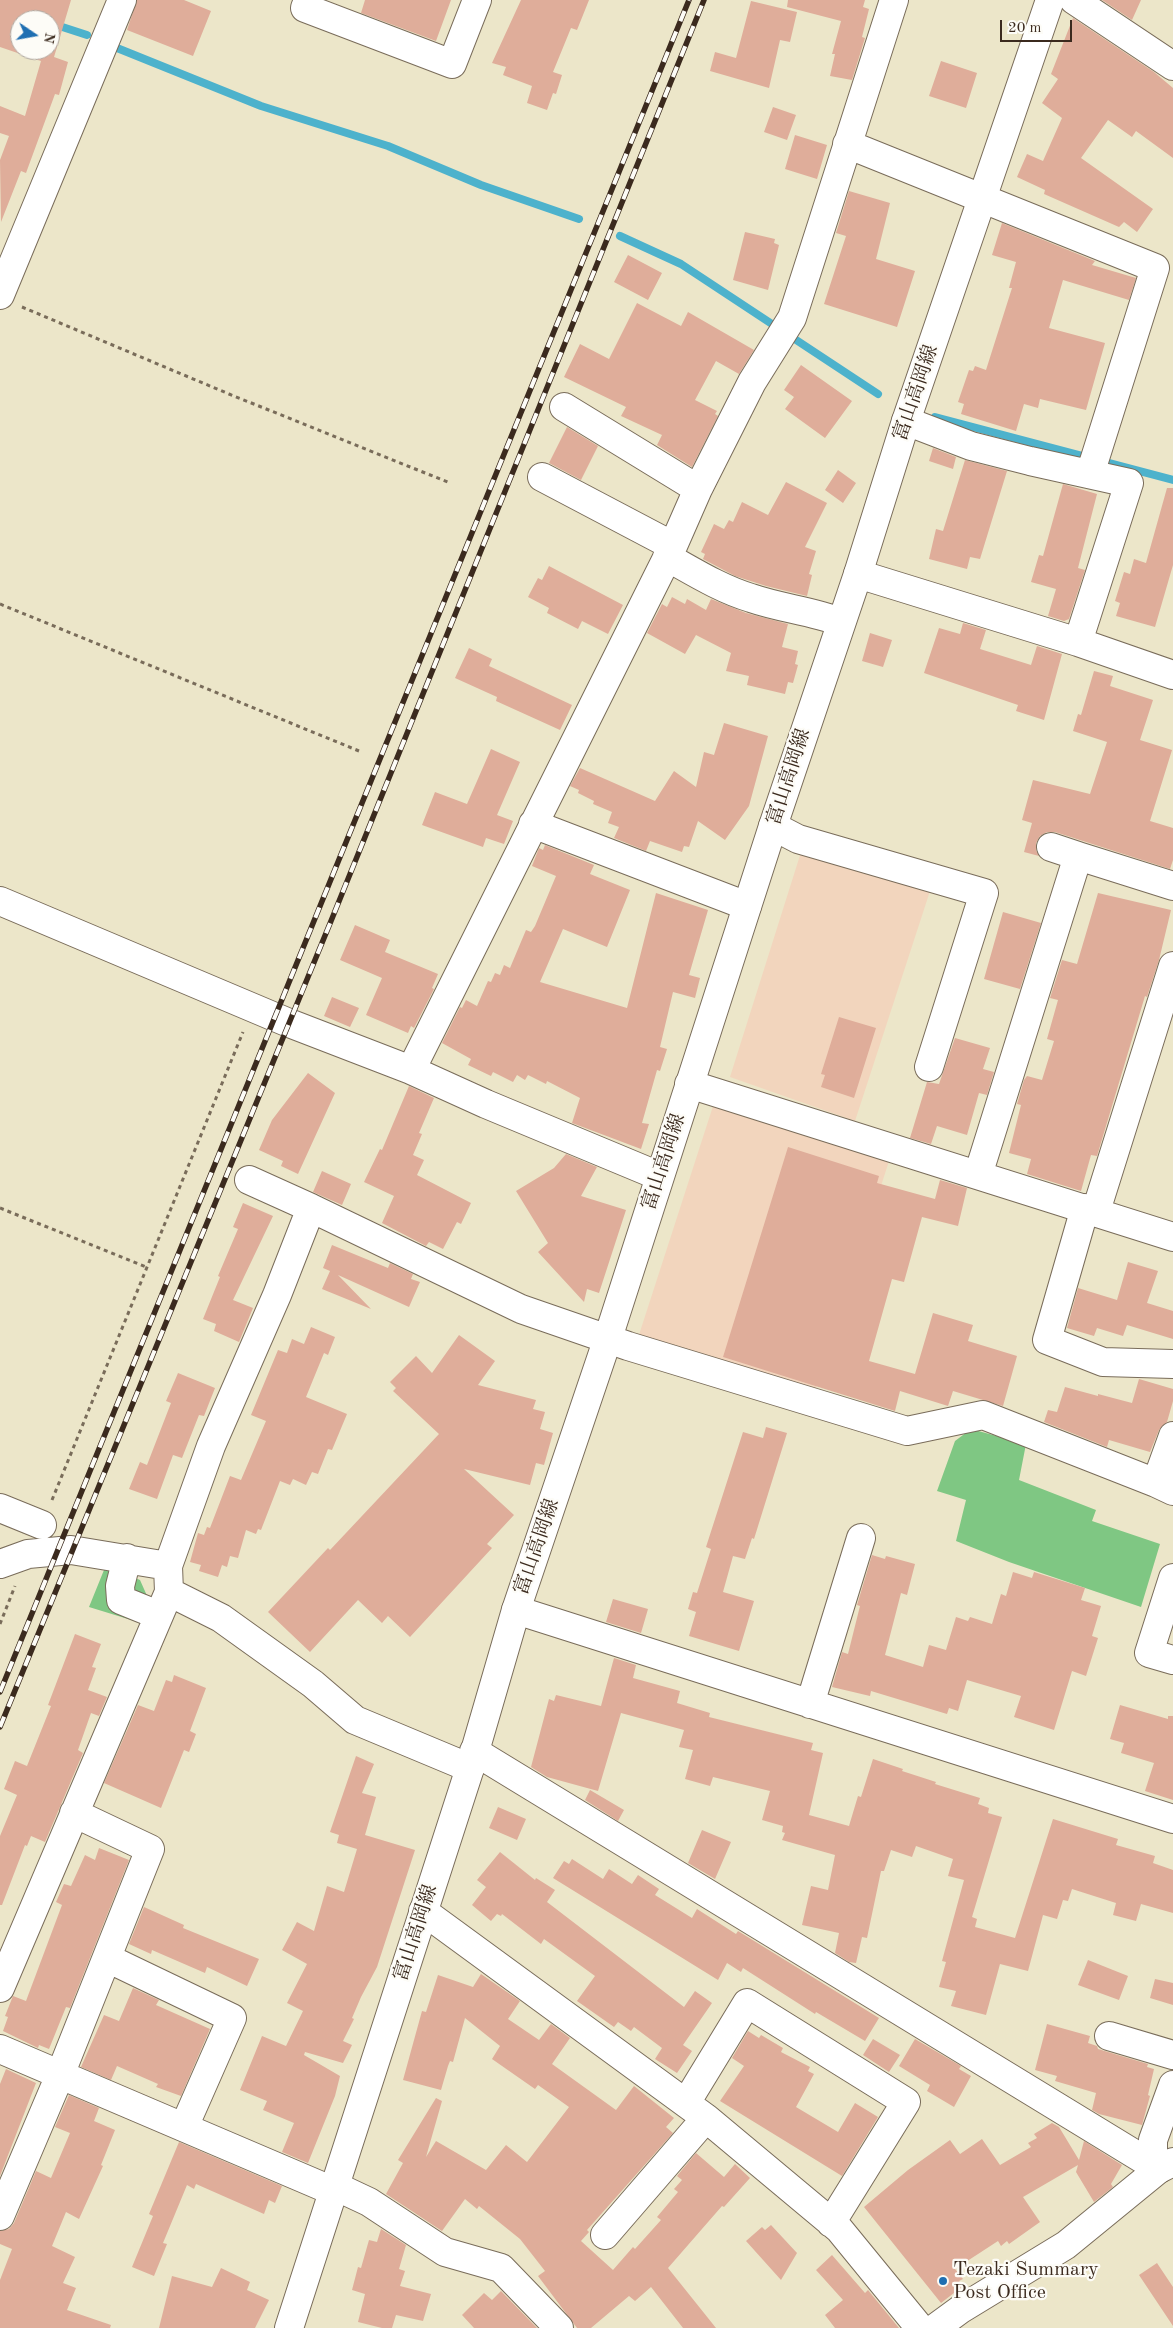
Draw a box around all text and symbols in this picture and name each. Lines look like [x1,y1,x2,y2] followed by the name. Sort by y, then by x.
[10,10,60,60] north arrow
[1003,10,1076,42] scale bar
[1008,21,1042,36] text: 20 m
[41,31,57,45] text: N
[888,342,944,444] street label: 富山高岡線
[762,726,816,828] street label: 富山高岡線
[637,1111,691,1213] street label: 富山高岡線
[509,1496,565,1598] street label: 富山高岡線
[389,1882,443,1984] street label: 富山高岡線
[953,2258,1099,2305] place label: Tezaki Summary Post Office
[937,2275,949,2287] marker: Tezaki Summary Post Office

